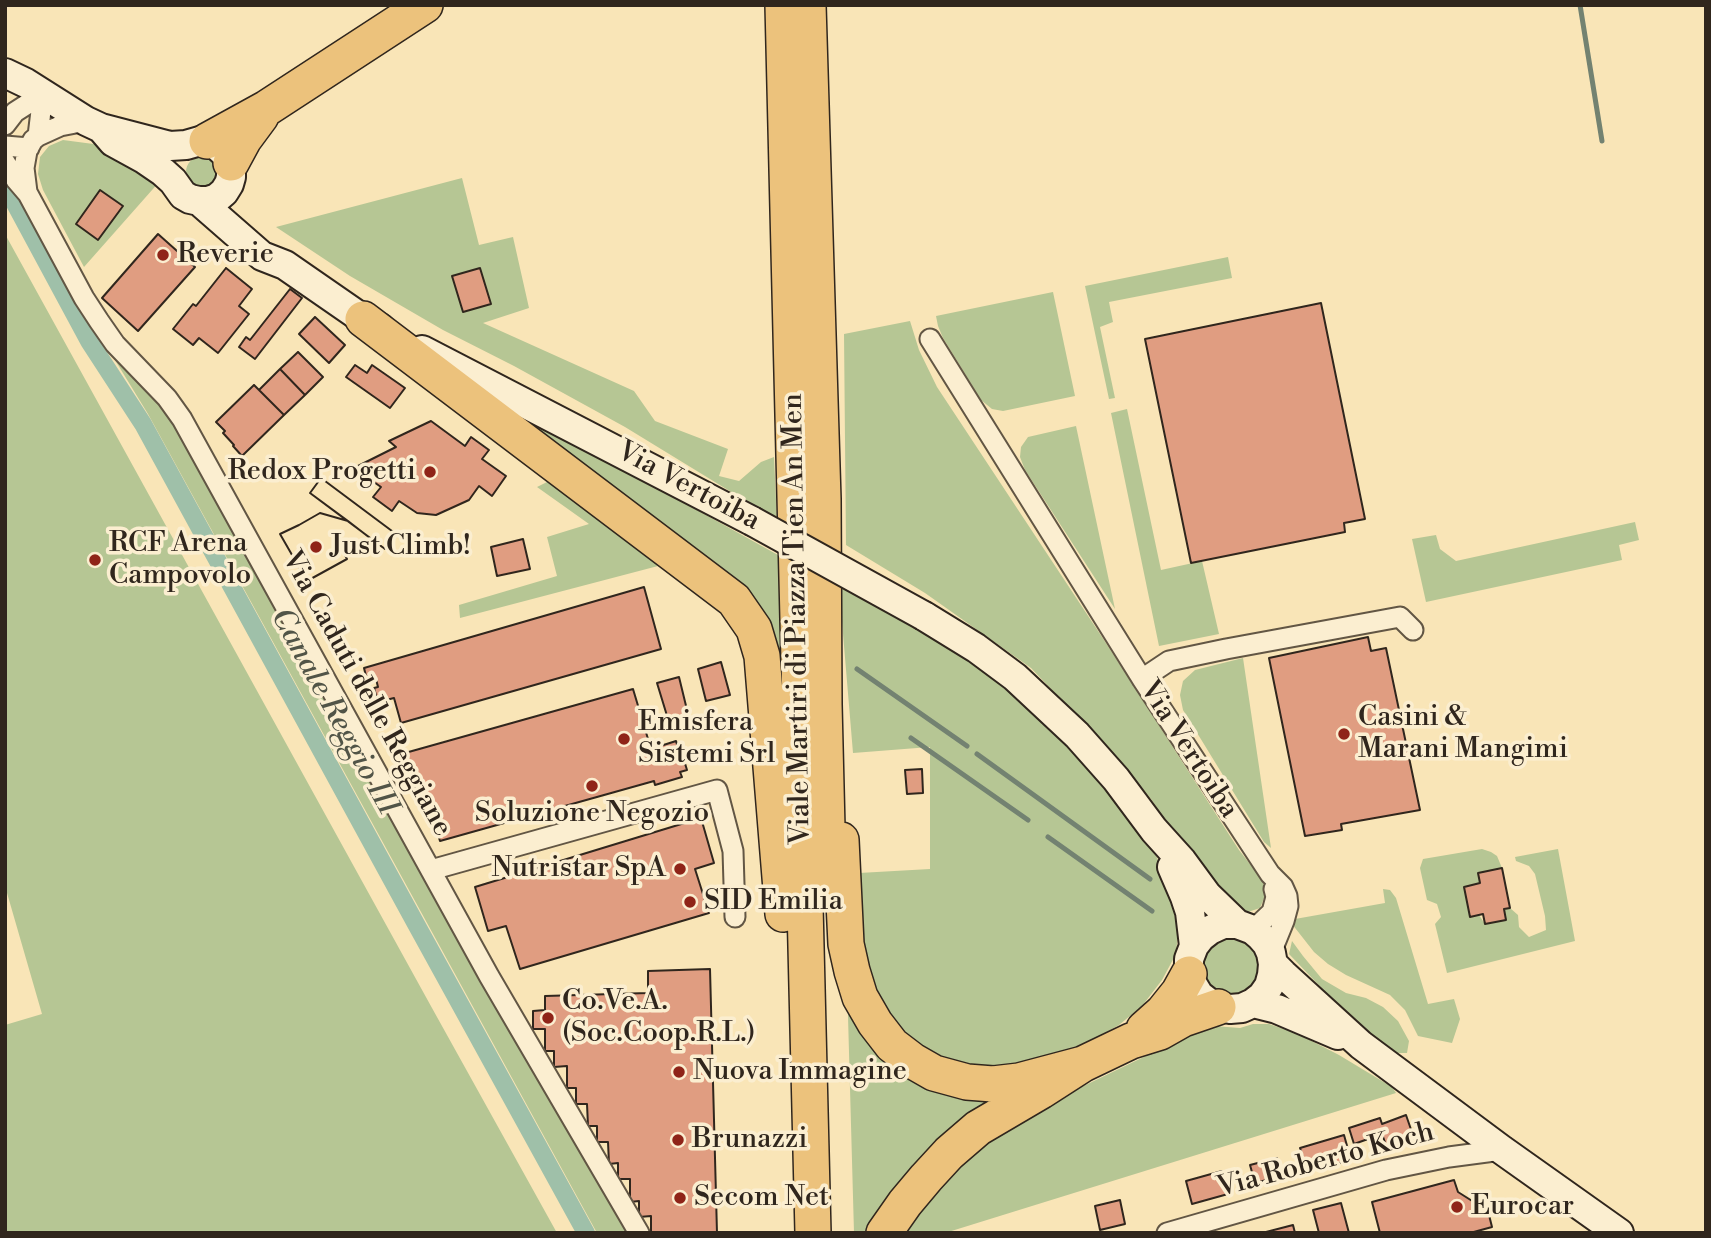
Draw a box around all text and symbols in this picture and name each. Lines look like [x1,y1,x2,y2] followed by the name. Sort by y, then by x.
[177,238,274,272] place label: Reverie
[155,247,171,263] marker: Reverie
[777,393,819,845] street label: Viale Martiri di Piazza Tien An Men
[611,435,765,539] street label: Via Vertoiba
[228,455,416,489] place label: Redox Progetti
[422,464,438,480] marker: Redox Progetti
[109,527,251,593] place label: RCF Arena Campovolo
[330,530,470,564] place label: Just Climb!
[308,539,324,555] marker: Just Climb!
[274,546,458,842] street label: Via Caduti delle Reggiane
[87,552,103,568] marker: RCF Arena Campovolo
[261,603,405,821] water label: Canale Reggio III
[1131,675,1245,825] street label: Via Vertoiba
[1358,701,1568,767] place label: Casini & Marani Mangimi
[638,706,775,772] place label: Emisfera Sistemi Srl
[1336,726,1352,742] marker: Casini & Marani Mangimi
[616,731,632,747] marker: Emisfera Sistemi Srl
[584,778,600,794] marker: Soluzione Negozio
[475,797,709,831] place label: Soluzione Negozio
[491,852,666,886] place label: Nutristar SpA
[672,861,688,877] marker: Nutristar SpA
[704,885,843,919] place label: SID Emilia
[682,894,698,910] marker: SID Emilia
[562,985,755,1051] place label: Co.Ve.A. (Soc.Coop.R.L.)
[540,1010,556,1026] marker: Co.Ve.A. (Soc.Coop.R.L.)
[693,1055,907,1089] place label: Nuova Immagine
[671,1064,687,1080] marker: Nuova Immagine
[1214,1116,1438,1206] street label: Via Roberto Koch
[692,1123,807,1157] place label: Brunazzi
[670,1132,686,1148] marker: Brunazzi
[694,1181,829,1215] place label: Secom Net
[672,1190,688,1206] marker: Secom Net
[1471,1190,1574,1224] place label: Eurocar
[1449,1199,1465,1215] marker: Eurocar

